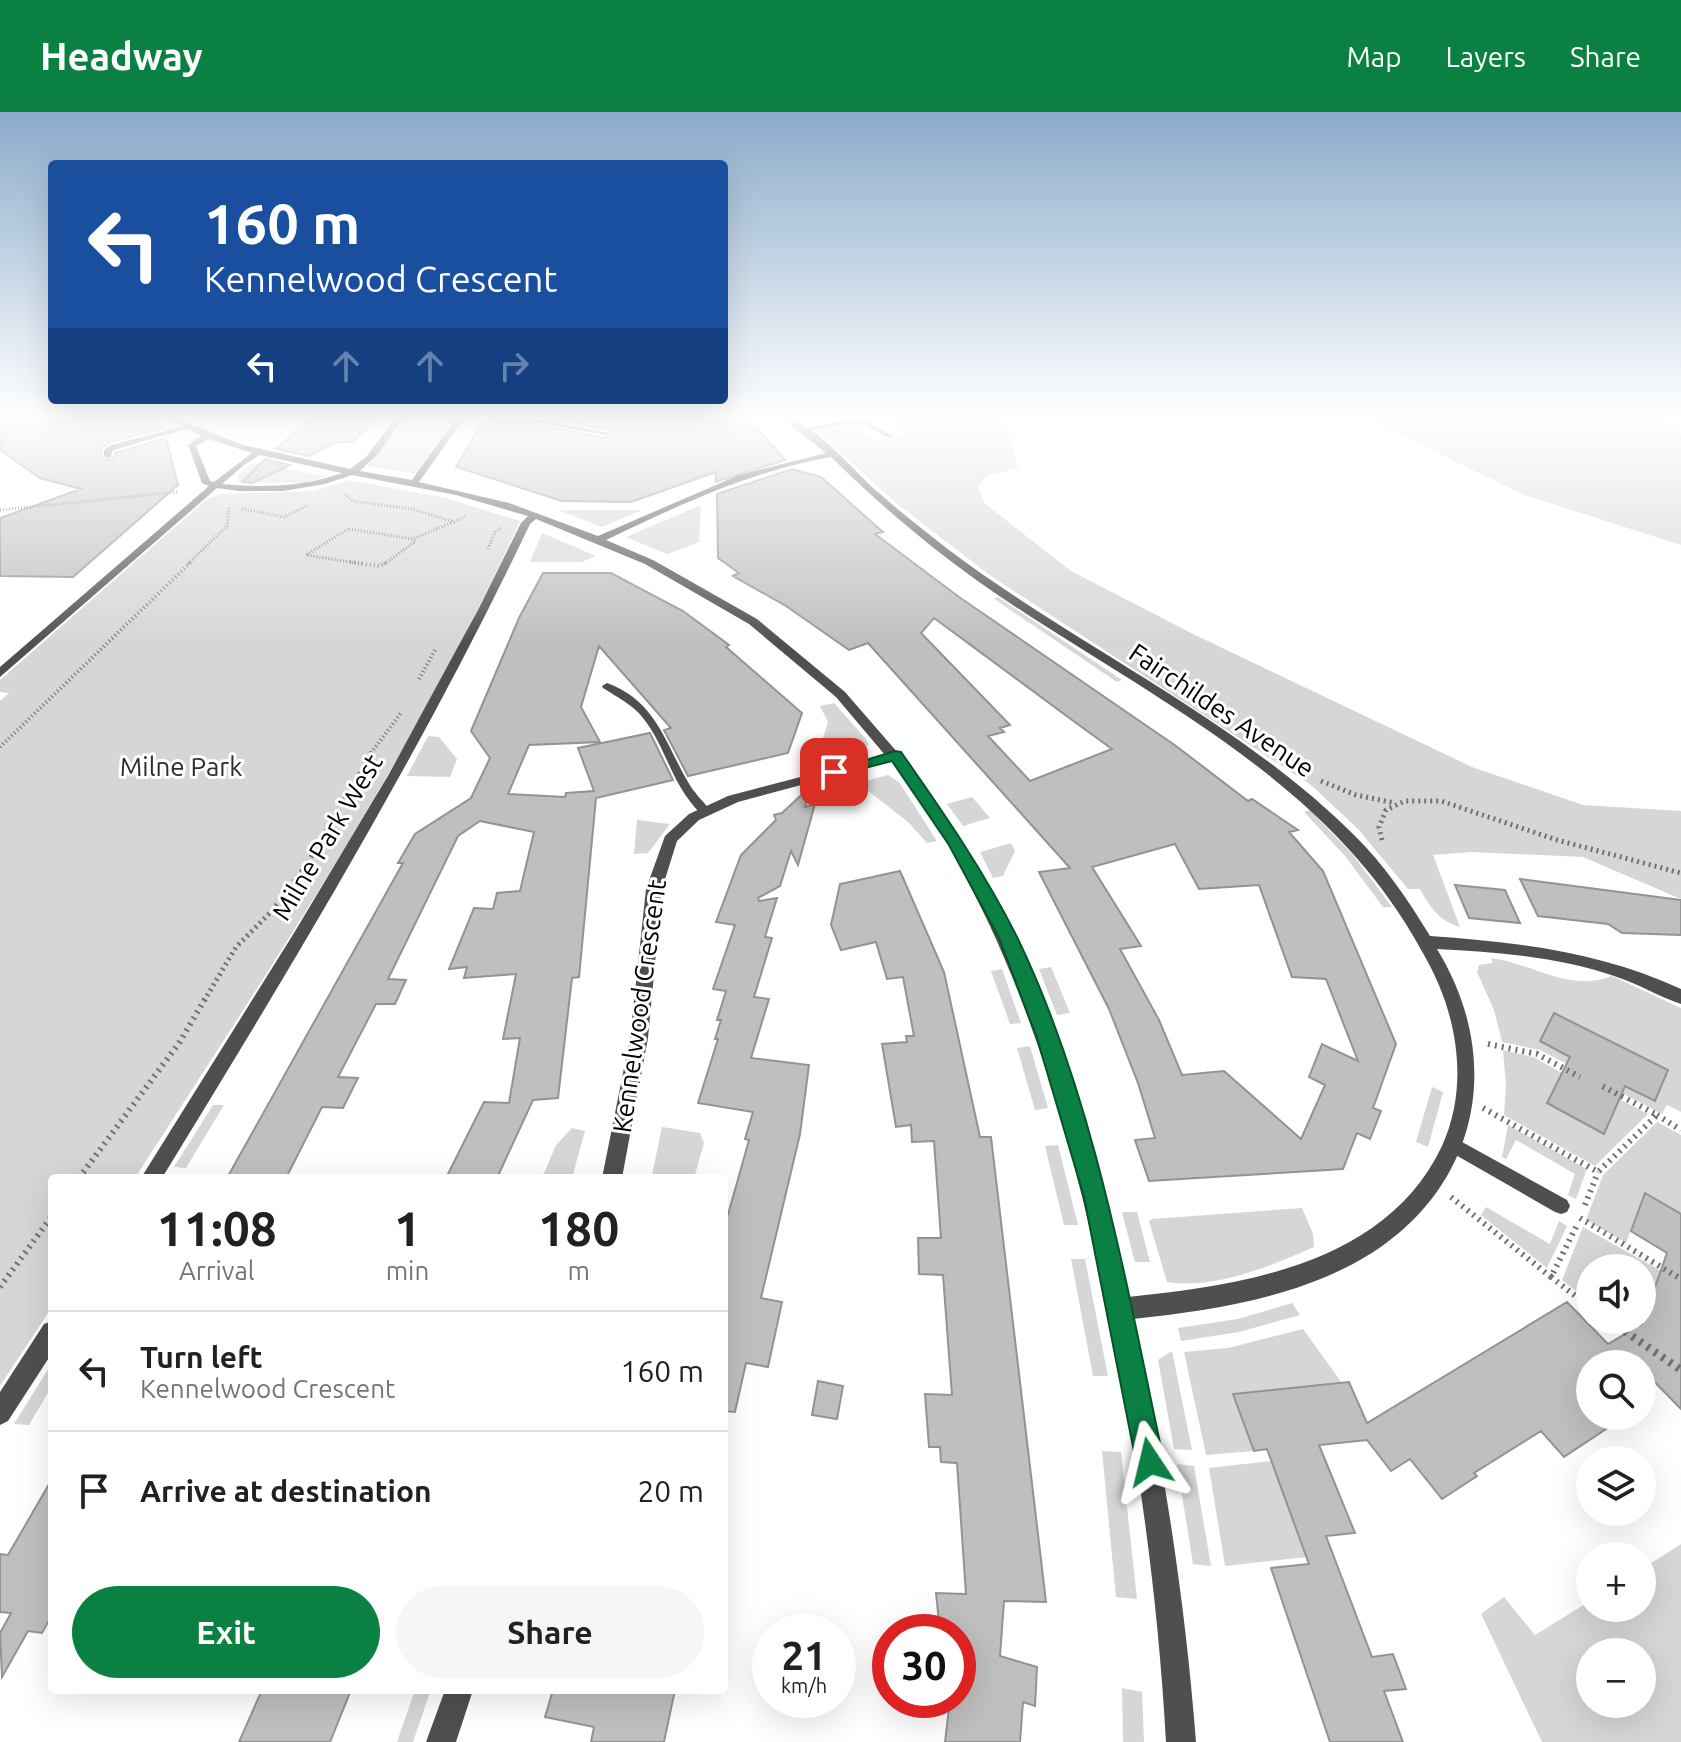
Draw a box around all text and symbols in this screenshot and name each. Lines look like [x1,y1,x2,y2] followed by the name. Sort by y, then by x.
[40,35,203,77] text: Headway
[1346,41,1402,72] text: Map
[1446,41,1526,72] text: Layers
[1570,41,1641,72] text: Share
[72,192,176,296] icon: left
[204,192,360,255] text: 160 m
[204,258,557,299] text: Kennelwood Crescent
[240,344,284,388] icon: left
[324,344,368,388] icon: ahead
[408,344,452,388] icon: ahead
[492,344,536,388] icon: right
[1124,637,1320,783] street label: Fairchildes Avenue
[800,738,868,806] pin
[266,749,388,925] street label: Milne Park West
[812,750,856,794] icon: arrive
[120,752,242,781] park label: Milne Park
[607,878,671,1134] street label: Kennelwood Crescent
[157,1201,277,1255] text: 11:08
[394,1201,421,1255] text: 1
[538,1201,619,1255] text: 180
[1576,1254,1656,1718] map controls
[1576,1254,1656,1334] button: sound
[179,1256,255,1285] text: Arrival
[386,1256,429,1285] text: min
[567,1256,590,1285] text: m
[140,1340,262,1374] text: Turn left
[72,1349,116,1393] icon: left
[1576,1350,1656,1430] button: search
[620,1354,704,1388] text: 160 m
[140,1374,395,1403] text: Kennelwood Crescent
[1108,1420,1192,1504] position arrow
[1576,1446,1656,1526] button: layers
[72,1469,116,1513] icon: arrive
[140,1474,432,1508] text: Arrive at destination
[637,1474,704,1508] text: 20 m
[1576,1542,1656,1622] button: +
[72,1586,380,1678] button: Exit
[396,1586,704,1678] button: Share
[872,1614,976,1718] speed limit sign: 30
[781,1633,827,1678] text: 21
[1576,1638,1656,1718] button: −
[781,1674,827,1697] text: km/h

